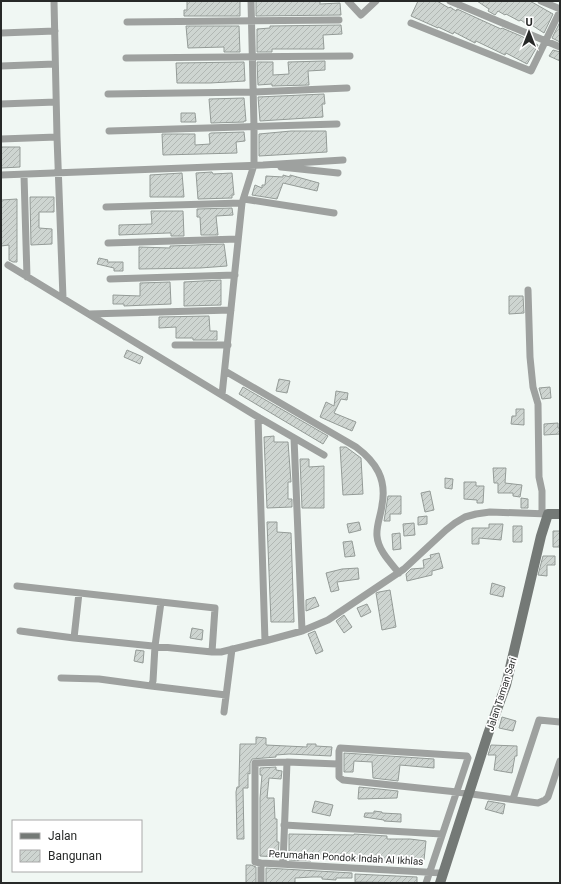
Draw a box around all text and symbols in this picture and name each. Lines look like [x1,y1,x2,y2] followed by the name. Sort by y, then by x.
[509,12,549,52] north arrow
[525,16,533,29] text: U
[484,656,519,732] street label: Jalan Taman Sari
[12,820,142,872] legend
[48,829,77,843] text: Jalan
[268,848,424,867] street label: Perumahan Pondok Indah Al Ikhlas
[48,849,102,863] text: Bangunan

